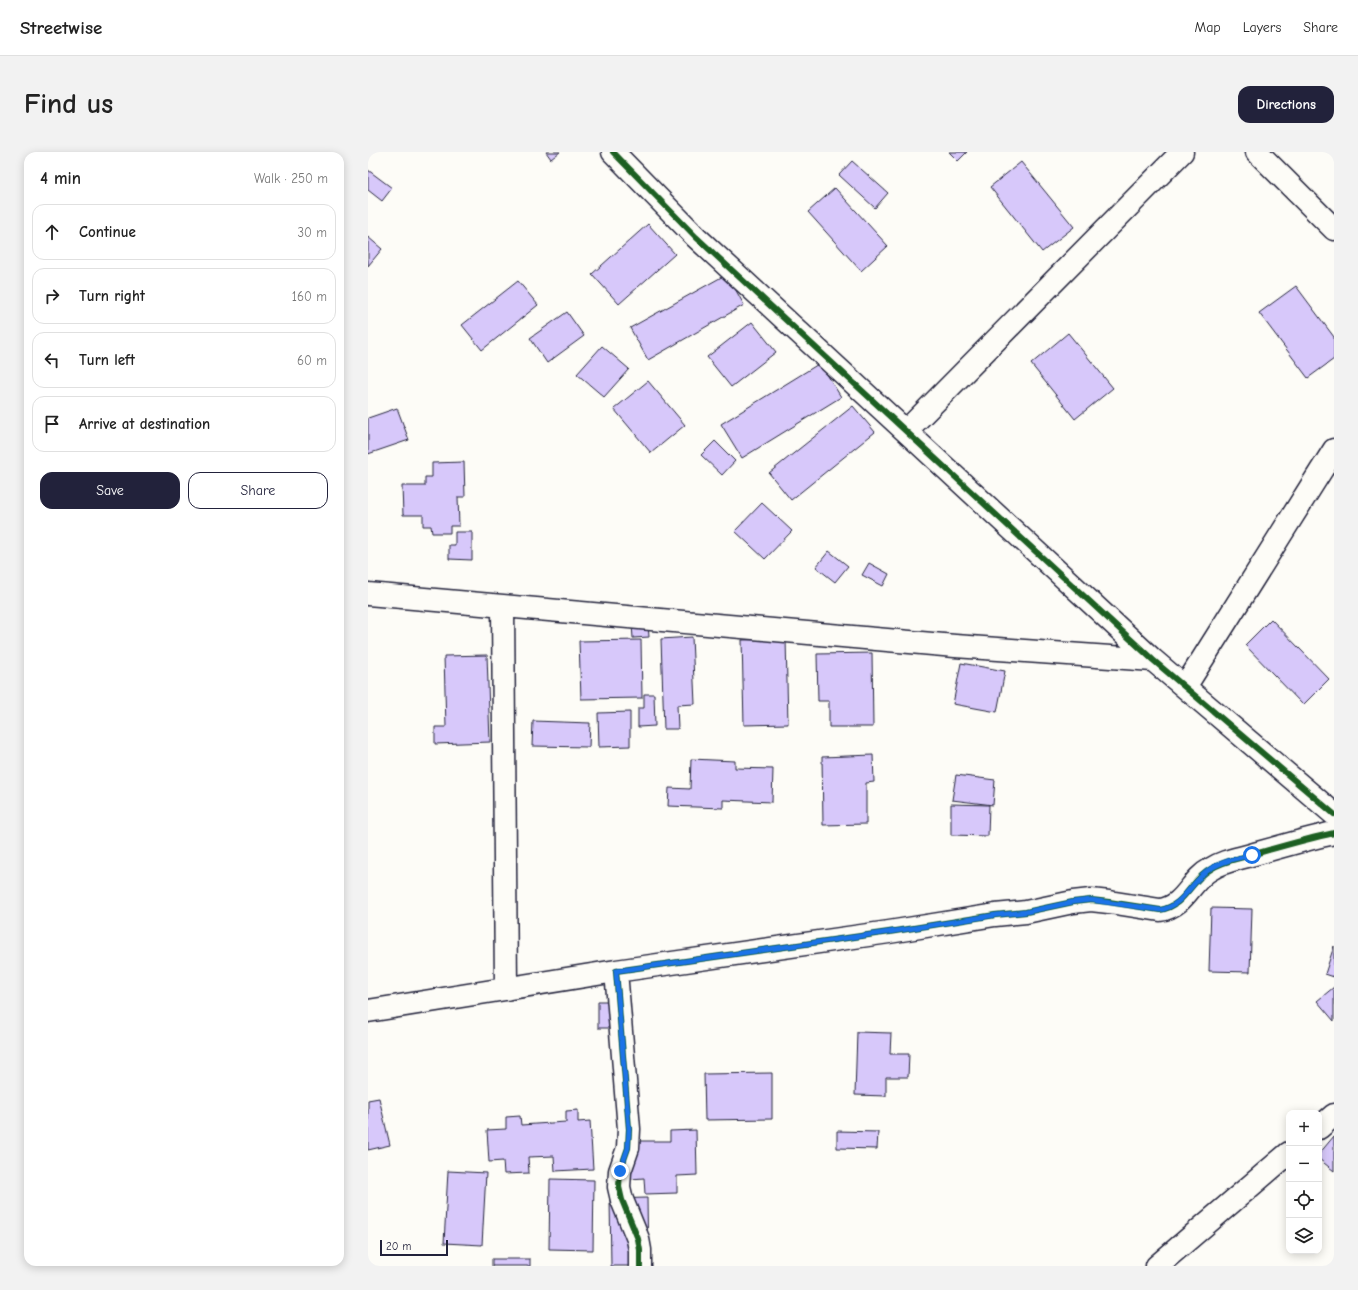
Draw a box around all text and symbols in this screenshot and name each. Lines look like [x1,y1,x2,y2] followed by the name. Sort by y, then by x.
[20,17,102,39] text: Streetwise
[1194,19,1221,36] text: Map
[1243,19,1281,36] text: Layers
[1303,19,1338,36] text: Share
[1238,86,1334,123] button: Directions
[24,88,113,120] text: Find us
[40,169,81,188] text: 4 min
[254,171,328,186] text: Walk · 250 m
[41,221,63,243] icon: ahead
[79,223,136,241] text: Continue
[297,225,327,240] text: 30 m
[41,285,63,307] icon: right
[79,287,145,305] text: Turn right
[292,289,327,304] text: 160 m
[41,349,63,371] icon: left
[79,351,135,369] text: Turn left
[297,353,327,368] text: 60 m
[41,413,63,435] icon: arrive
[79,415,210,433] text: Arrive at destination
[40,472,180,509] button: Save
[188,472,328,509] button: Share
[1243,846,1261,864] route start
[1286,1110,1322,1254] map controls
[1286,1110,1322,1146] button: +
[1286,1146,1322,1182] button: −
[611,1162,629,1180] route end
[1286,1182,1322,1218] button: locate
[1286,1218,1322,1254] button: layers
[380,1238,448,1257] scale bar
[386,1240,411,1253] text: 20 m

